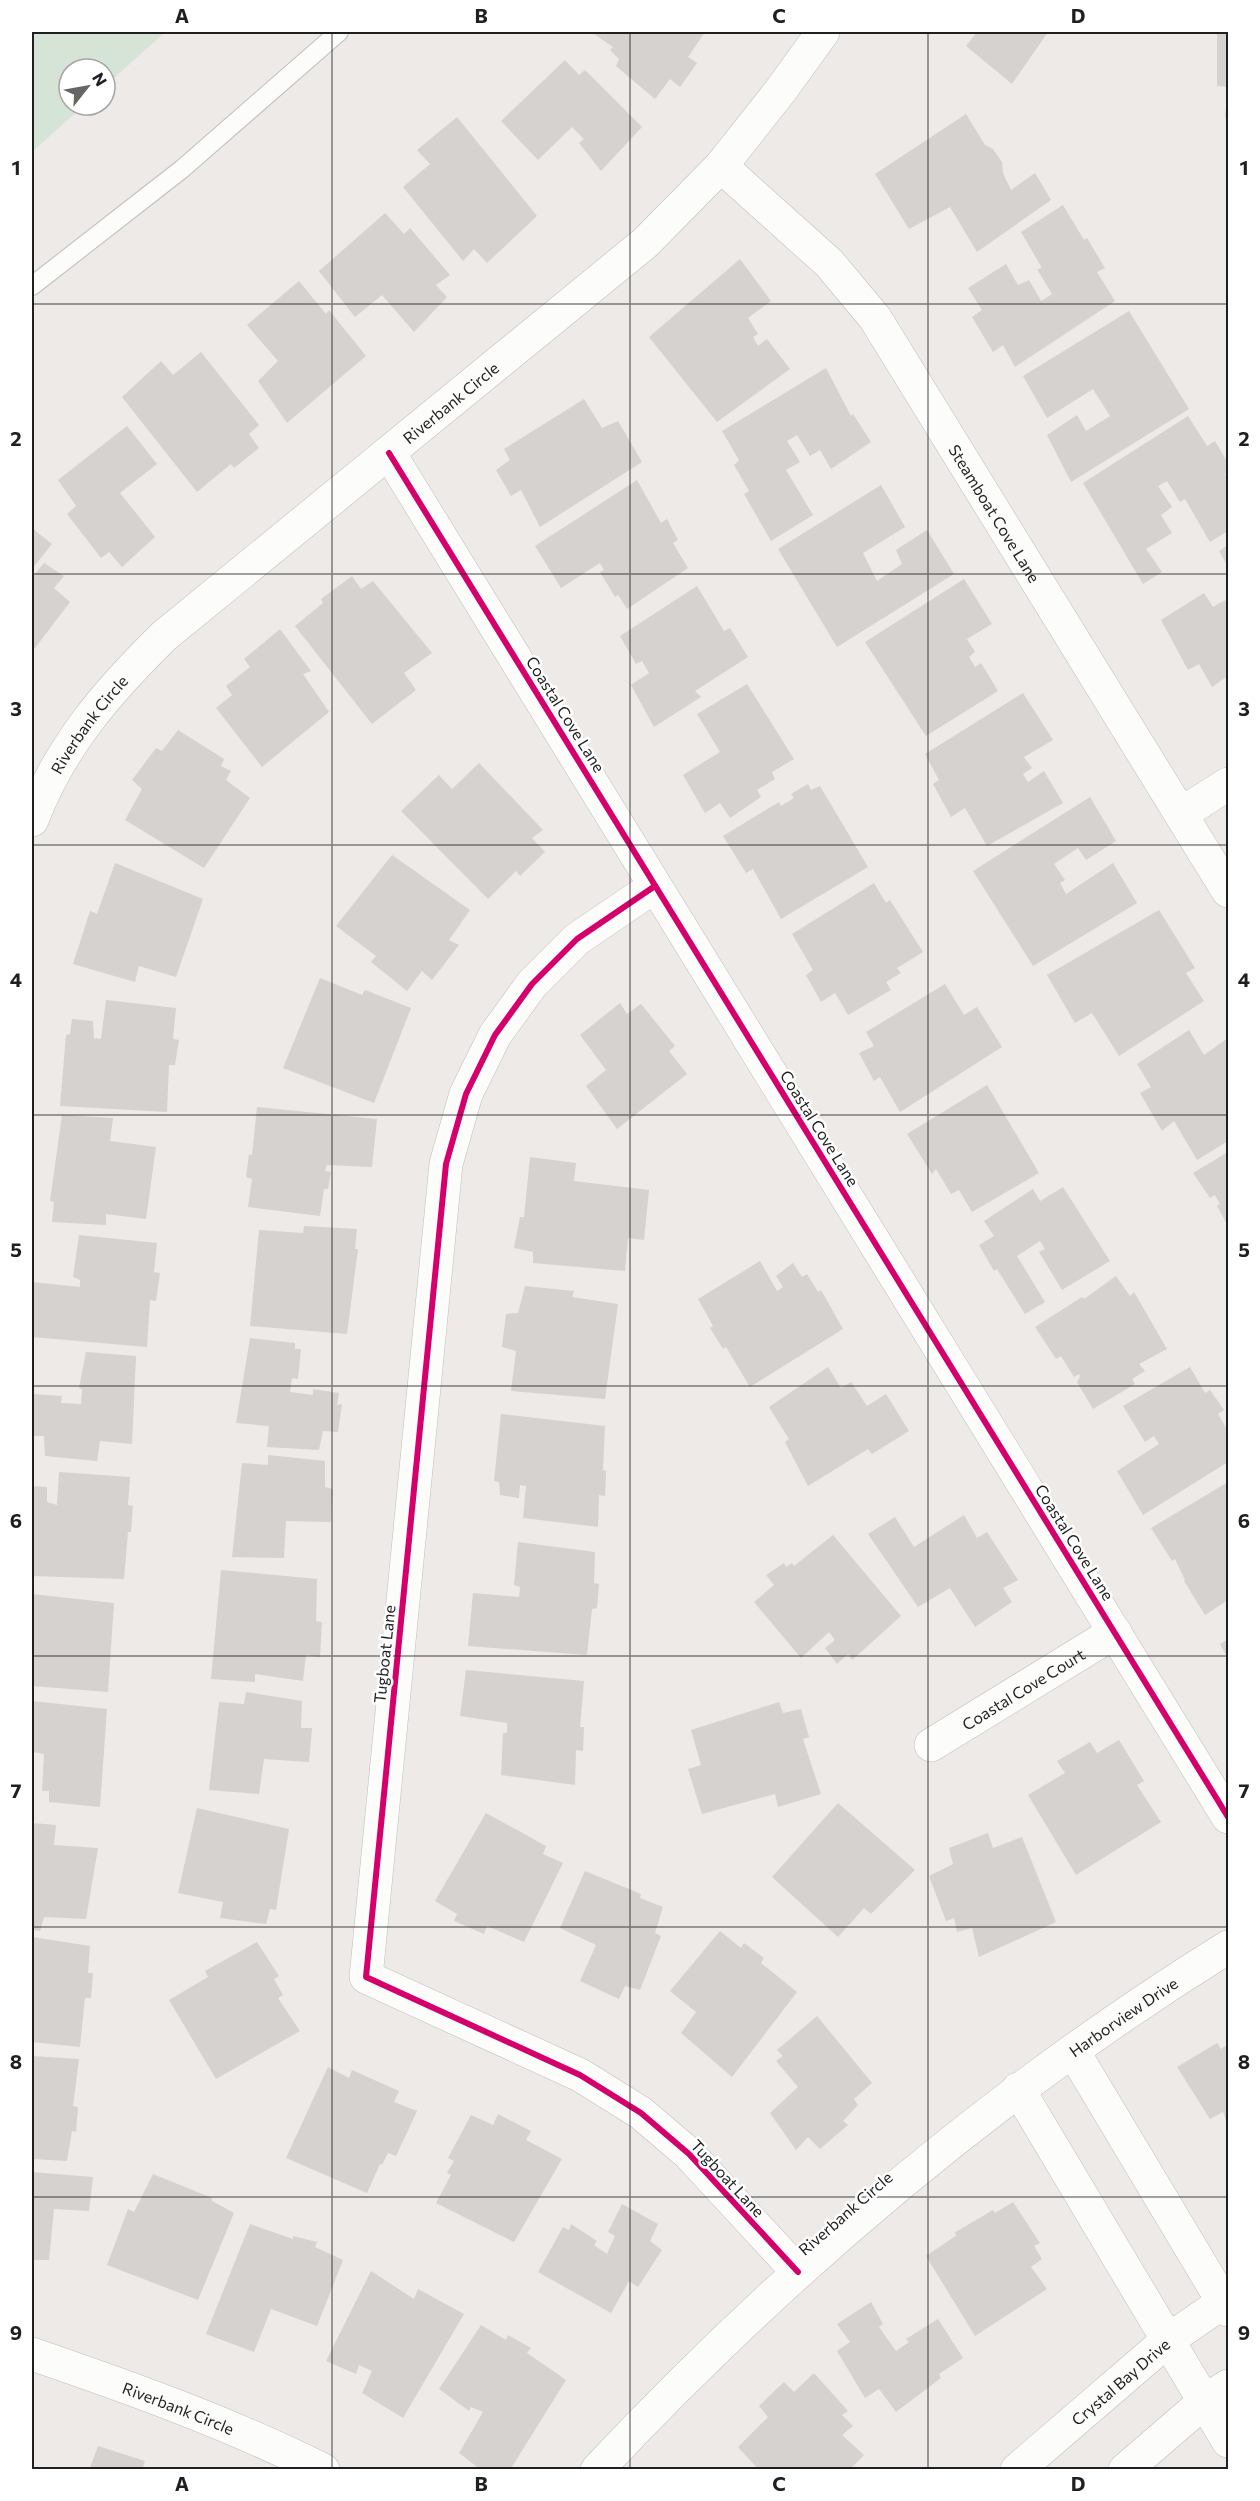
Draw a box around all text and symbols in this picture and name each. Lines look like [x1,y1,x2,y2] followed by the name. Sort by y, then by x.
[175,3,189,27] text: A
[474,3,488,27] text: B
[772,3,786,27] text: C
[1071,3,1085,27] text: D
[57,57,117,117] north arrow
[89,69,112,89] text: N
[11,155,21,179] text: 1
[1239,155,1249,179] text: 1
[399,357,502,447] street label: Riverbank Circle
[10,426,22,450] text: 2
[1238,426,1250,450] text: 2
[946,441,1045,586] street label: Steamboat Cove Lane
[523,653,609,775] street label: Coastal Cove Lane
[46,671,131,777] street label: Riverbank Circle
[10,696,22,720] text: 3
[1238,696,1250,720] text: 3
[10,967,22,991] text: 4
[1238,967,1250,991] text: 4
[777,1067,863,1189] street label: Coastal Cove Lane
[10,1237,22,1261] text: 5
[1238,1237,1250,1261] text: 5
[1032,1481,1118,1603] street label: Coastal Cove Lane
[10,1508,22,1532] text: 6
[1238,1508,1250,1532] text: 6
[369,1604,399,1704] street label: Tugboat Lane
[958,1643,1088,1733] street label: Coastal Cove Court
[11,1778,22,1802] text: 7
[1239,1778,1250,1802] text: 7
[1065,1972,1181,2060] street label: Harborview Drive
[10,2049,22,2073] text: 8
[1238,2049,1250,2073] text: 8
[687,2135,769,2221] street label: Tugboat Lane
[794,2167,896,2259] street label: Riverbank Circle
[10,2320,22,2344] text: 9
[1238,2320,1250,2344] text: 9
[1067,2334,1173,2429] street label: Crystal Bay Drive
[120,2377,237,2438] street label: Riverbank Circle
[175,2471,189,2495] text: A
[474,2471,488,2495] text: B
[772,2471,786,2495] text: C
[1071,2471,1085,2495] text: D

